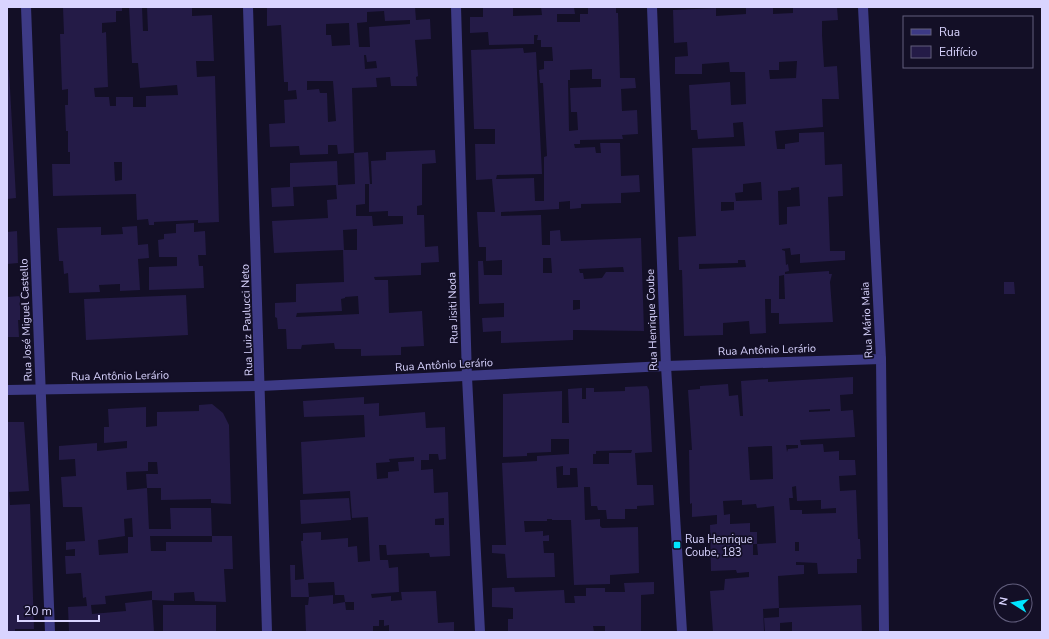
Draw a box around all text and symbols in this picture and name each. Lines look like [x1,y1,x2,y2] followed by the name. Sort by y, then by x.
[903,16,1033,68] legend
[939,24,960,40] text: Rua
[939,44,978,60] text: Edifício
[16,258,36,382] street label: Rua José Miguel Castello
[238,264,256,376] street label: Rua Luiz Paulucci Neto
[643,269,661,371] street label: Rua Henrique Coube
[444,272,462,344] street label: Rua Jisiti Noda
[858,281,876,359] street label: Rua Mário Maia
[718,341,816,359] street label: Rua Antônio Lerário
[395,355,493,375] street label: Rua Antônio Lerário
[71,368,169,384] street label: Rua Antônio Lerário
[685,532,753,560] place label: Rua Henrique Coube, 183
[672,540,682,550] marker: Rua Henrique Coube, 183
[993,583,1033,623] north arrow
[996,596,1012,607] text: N
[18,597,99,623] scale bar
[24,603,52,619] text: 20 m

